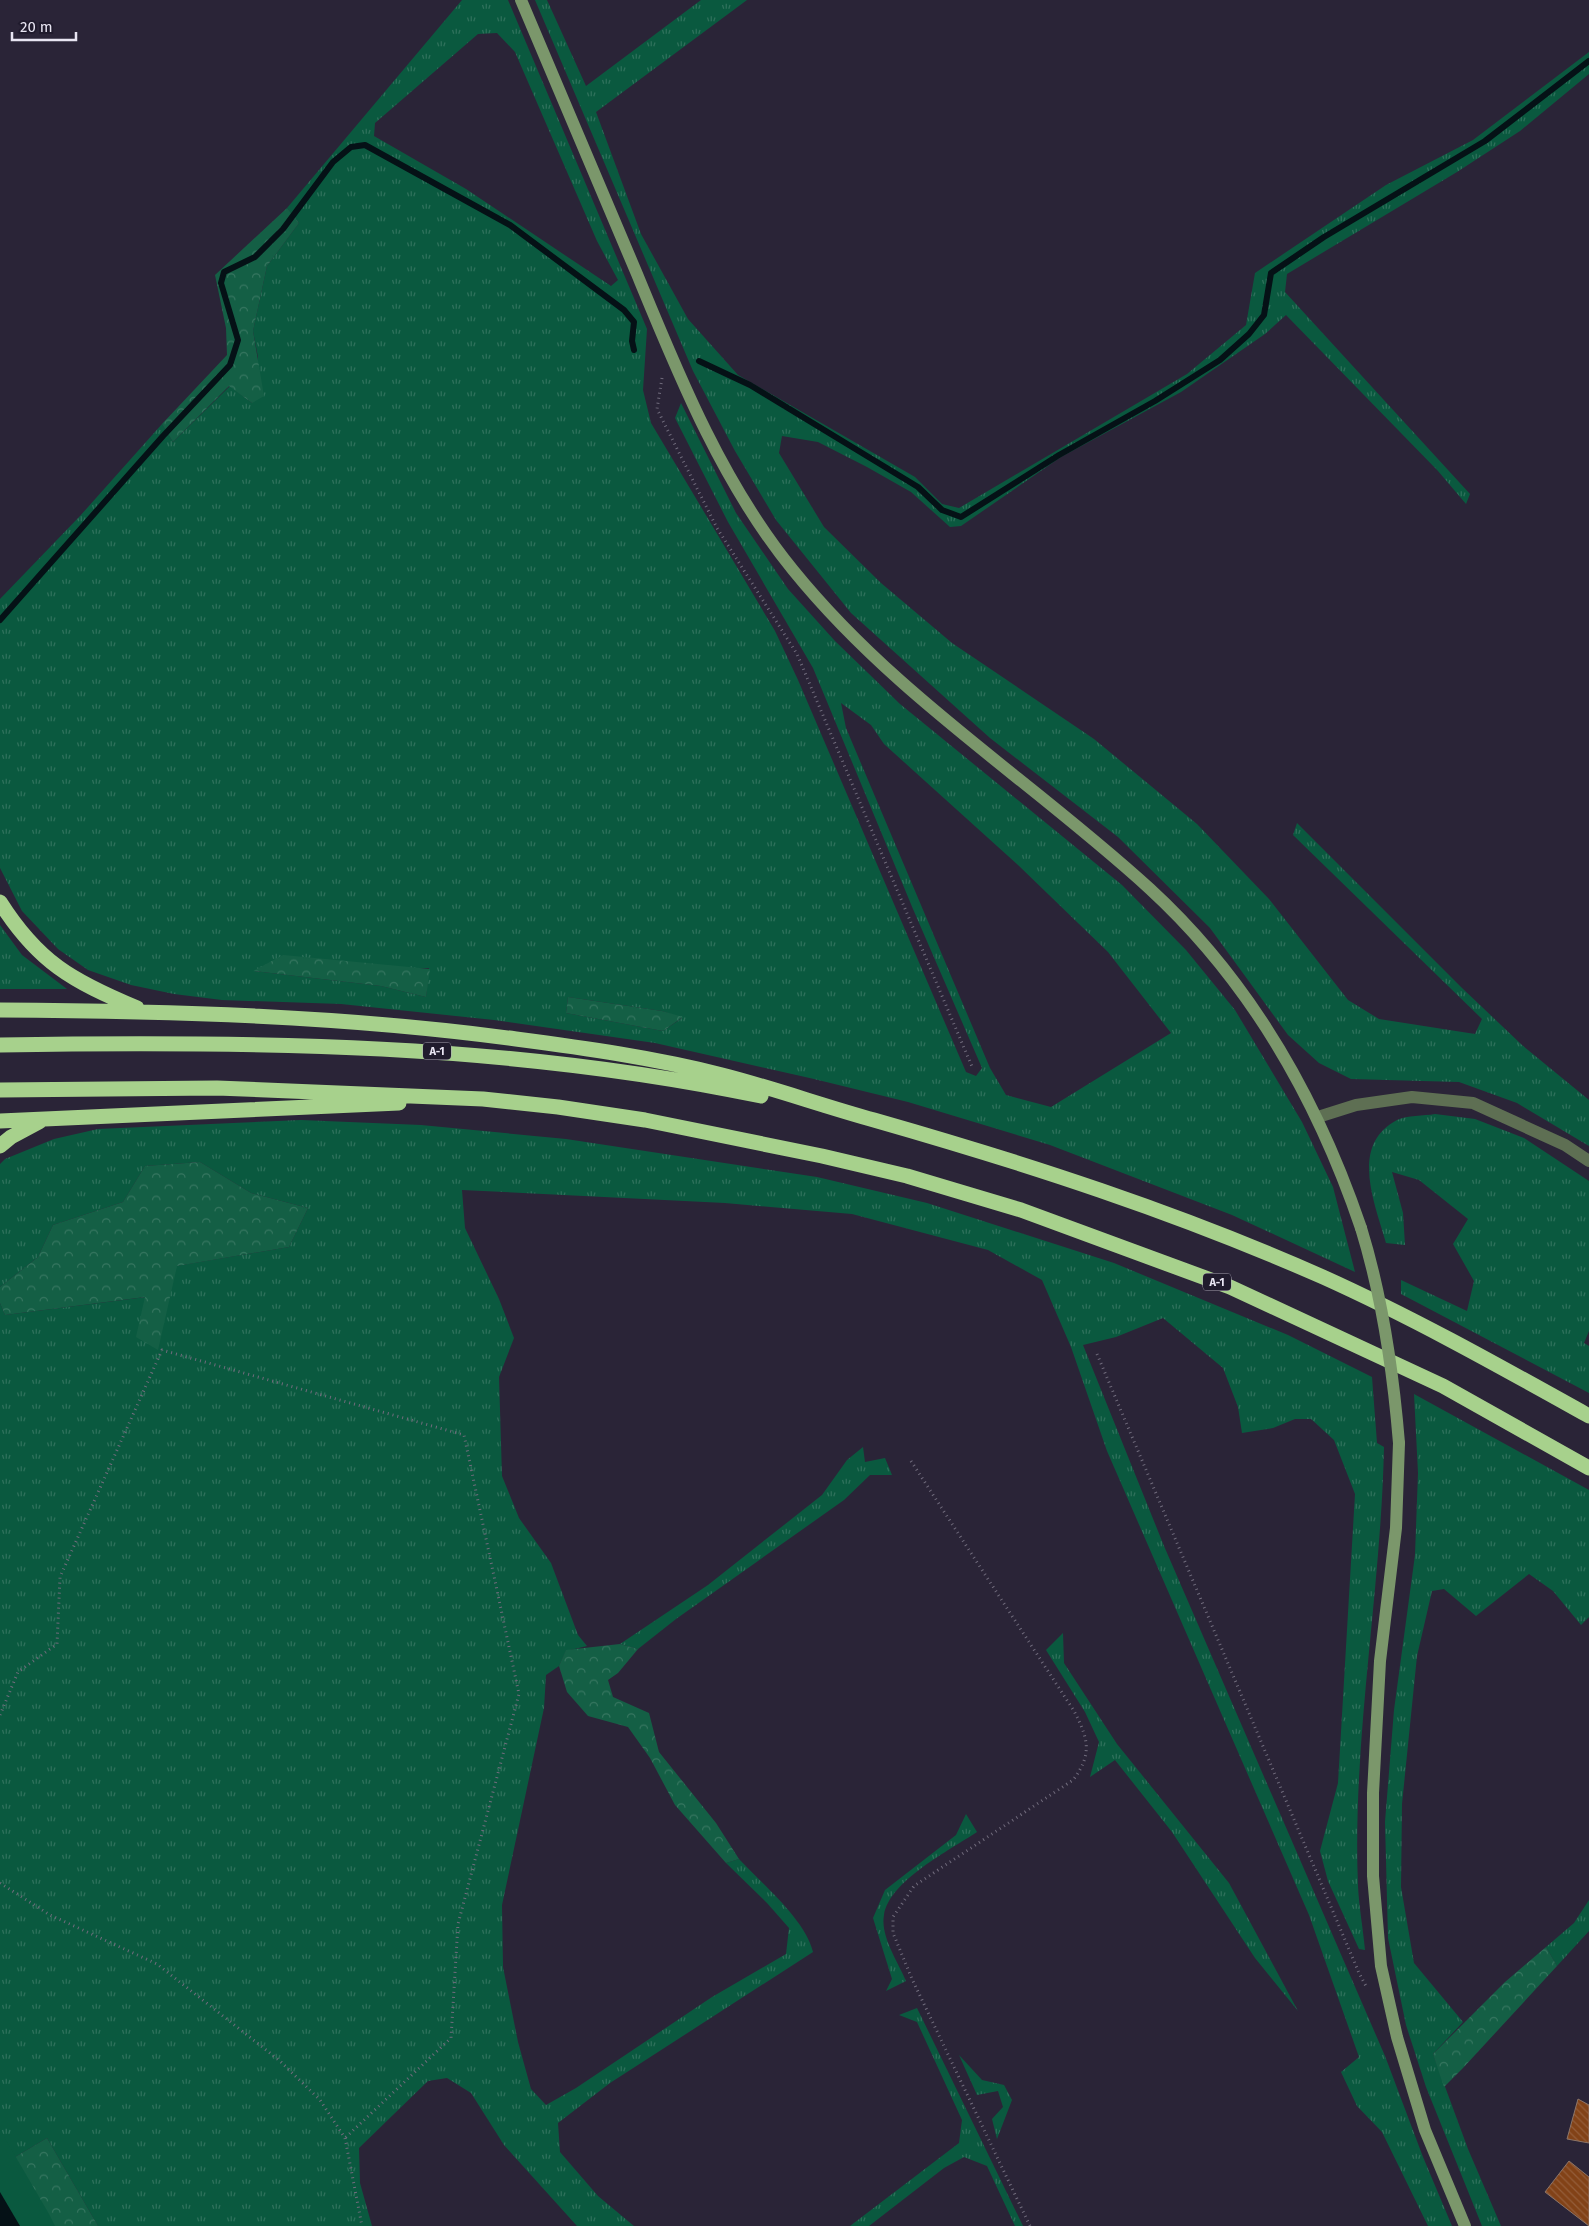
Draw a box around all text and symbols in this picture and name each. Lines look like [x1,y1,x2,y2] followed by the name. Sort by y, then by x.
[12,10,76,42] scale bar
[20,18,53,36] text: 20 m
[423,1042,451,1060] road number: A-1
[1203,1274,1231,1290] road number: A-1

